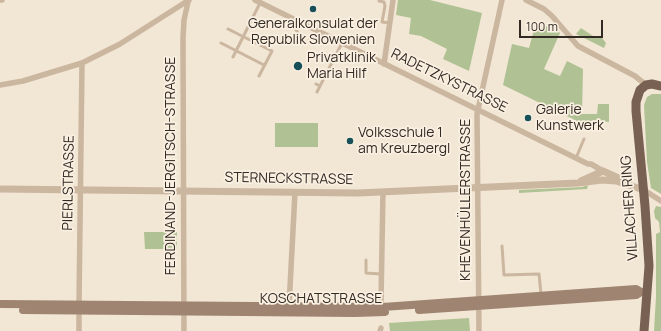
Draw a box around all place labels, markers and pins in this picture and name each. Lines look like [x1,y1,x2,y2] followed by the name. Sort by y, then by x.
[308,4,318,14] marker: Generalkonsulat der Republik Slowenien
[248,16,378,48] place label: Generalkonsulat der Republik Slowenien
[307,50,376,82] place label: Privatklinik Maria Hilf
[292,60,304,72] marker: Privatklinik Maria Hilf
[536,102,604,134] place label: Galerie Kunstwerk
[523,113,533,123] marker: Galerie Kunstwerk
[358,125,450,158] place label: Volksschule 1 am Kreuzbergl
[345,136,355,146] marker: Volksschule 1 am Kreuzbergl

